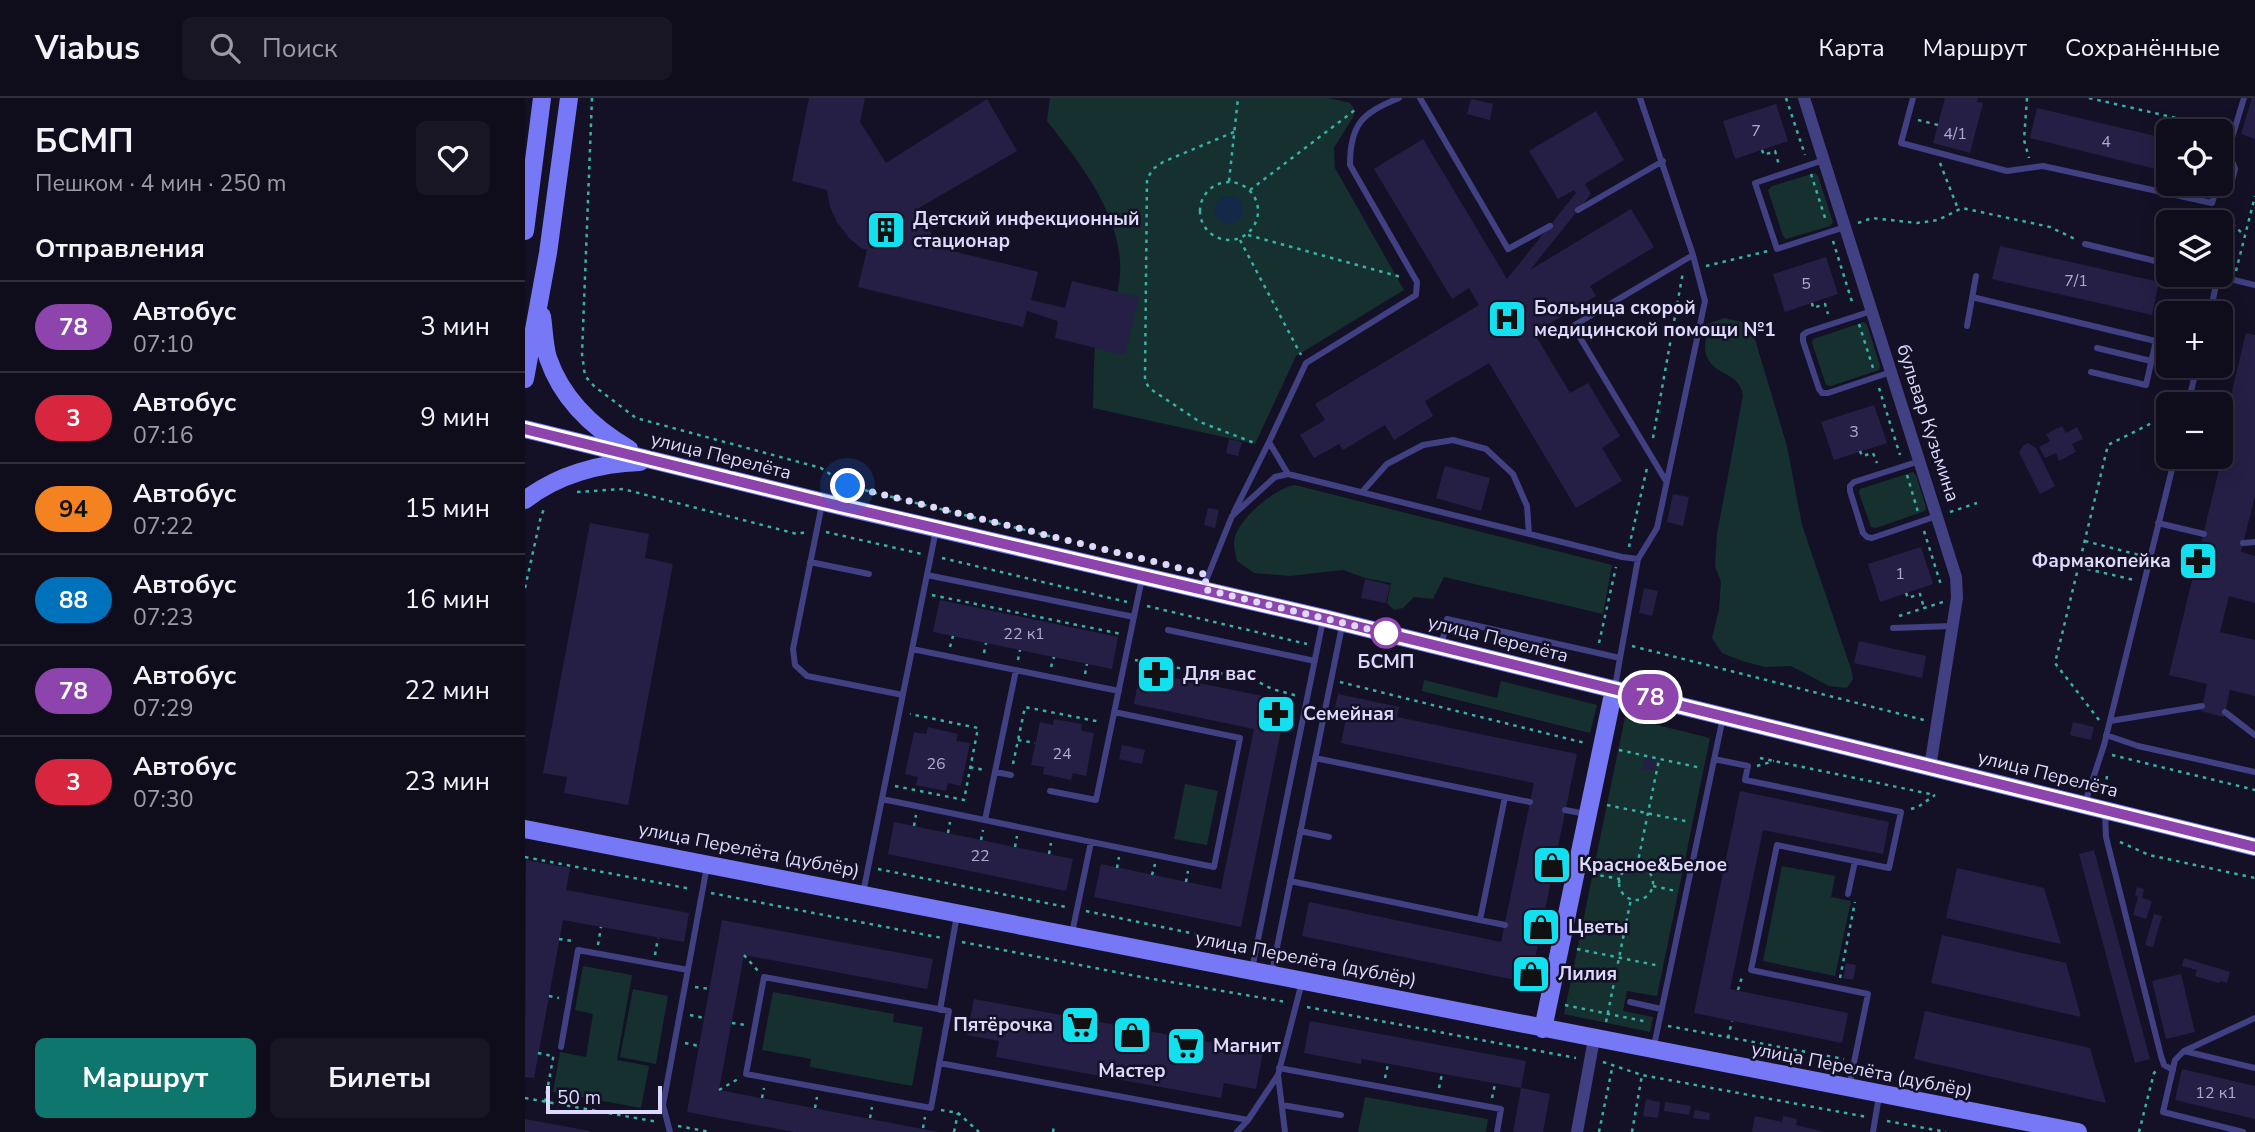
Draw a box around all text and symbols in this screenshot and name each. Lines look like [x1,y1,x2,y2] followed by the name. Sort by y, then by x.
[182,17,672,80] search box
[35,26,140,71] text: Viabus
[206,29,244,67] icon: search
[262,31,338,66] text: Поиск
[1819,32,1885,64] text: Карта
[1923,32,2027,64] text: Маршрут
[2065,32,2220,64] text: Сохранённые
[35,119,134,164] text: БСМП
[2156,119,2233,469] map controls
[2156,119,2233,196] button: locate
[1751,120,1761,142] house number: 7
[416,121,490,195] button: heart
[1943,123,1967,145] house number: 4/1
[2101,131,2111,153] house number: 4
[35,168,286,199] text: Пешком · 4 мин · 250 m
[913,206,1140,254] place label: Детский инфекционный стационар
[865,209,907,251] building icon: Детский инфекционный стационар
[2156,210,2233,287] button: layers
[35,231,205,266] text: Отправления
[2064,270,2088,292] house number: 7/1
[1801,273,1811,295] house number: 5
[133,294,236,329] text: Автобус
[1534,295,1776,343] place label: Больница скорой медицинской помощи №1
[1486,298,1528,340] hospital icon: Больница скорой медицинской помощи №1
[2156,301,2233,378] button: +
[420,309,490,344] text: 3 мин
[59,311,88,343] text: 78
[133,329,193,360] text: 07:10
[1890,341,1966,505] street label: бульвар Кузьмина
[133,385,236,420] text: Автобус
[2156,392,2233,469] button: −
[420,400,490,435] text: 9 мин
[66,402,81,434] text: 3
[133,420,193,451] text: 07:16
[1849,421,1859,443] house number: 3
[648,426,794,486] street label: улица Перелёта
[830,468,865,503] your location
[133,476,236,511] text: Автобус
[405,491,490,526] text: 15 мин
[59,493,88,525] text: 94
[133,511,193,542] text: 07:22
[2177,540,2219,582] pharmacy icon: Фармакопейка
[2032,548,2171,574] place label: Фармакопейка
[1895,563,1905,585] house number: 1
[133,567,236,602] text: Автобус
[405,582,490,617] text: 16 мин
[59,584,88,616] text: 88
[133,602,193,633] text: 07:23
[1425,609,1571,669] street label: улица Перелёта
[1371,618,1401,648] marker: БСМП
[1003,623,1045,645] house number: 22 к1
[1358,649,1414,675] place label: БСМП
[1135,653,1177,695] pharmacy icon: Для вас
[133,658,236,693] text: Автобус
[1183,661,1256,687] place label: Для вас
[405,673,490,708] text: 22 мин
[1619,674,1681,720] line badge: 78
[59,675,88,707] text: 78
[1636,681,1664,713] text: 78
[133,693,193,724] text: 07:29
[1255,693,1297,735] pharmacy icon: Семейная
[1303,701,1394,727] place label: Семейная
[1052,743,1072,765] house number: 24
[1975,744,2121,804] street label: улица Перелёта
[133,749,236,784] text: Автобус
[926,753,946,775] house number: 26
[405,764,490,799] text: 23 мин
[66,766,81,798] text: 3
[133,784,193,815] text: 07:30
[636,816,862,884] street label: улица Перелёта (дублёр)
[1531,844,1573,886] shop icon: Красное&Белое
[970,845,990,867] house number: 22
[1579,852,1727,878] place label: Красное&Белое
[1520,906,1562,948] shop icon: Цветы
[1568,914,1629,940] place label: Цветы
[1193,925,1419,993] street label: улица Перелёта (дублёр)
[1510,953,1552,995] shop icon: Лилия
[1558,961,1617,987] place label: Лилия
[1059,1004,1101,1046] supermarket icon: Пятёрочка
[953,1012,1053,1038] place label: Пятёрочка
[1111,1014,1153,1056] shop icon: Мастер
[1165,1025,1207,1067] supermarket icon: Магнит
[1213,1033,1281,1059] place label: Магнит
[1749,1036,1975,1104] street label: улица Перелёта (дублёр)
[35,1038,256,1118] button: Маршрут
[270,1038,490,1118] button: Билеты
[1098,1058,1166,1084] place label: Мастер
[2195,1082,2237,1104] house number: 12 к1
[546,1083,661,1115] scale bar
[557,1085,601,1111] text: 50 m

